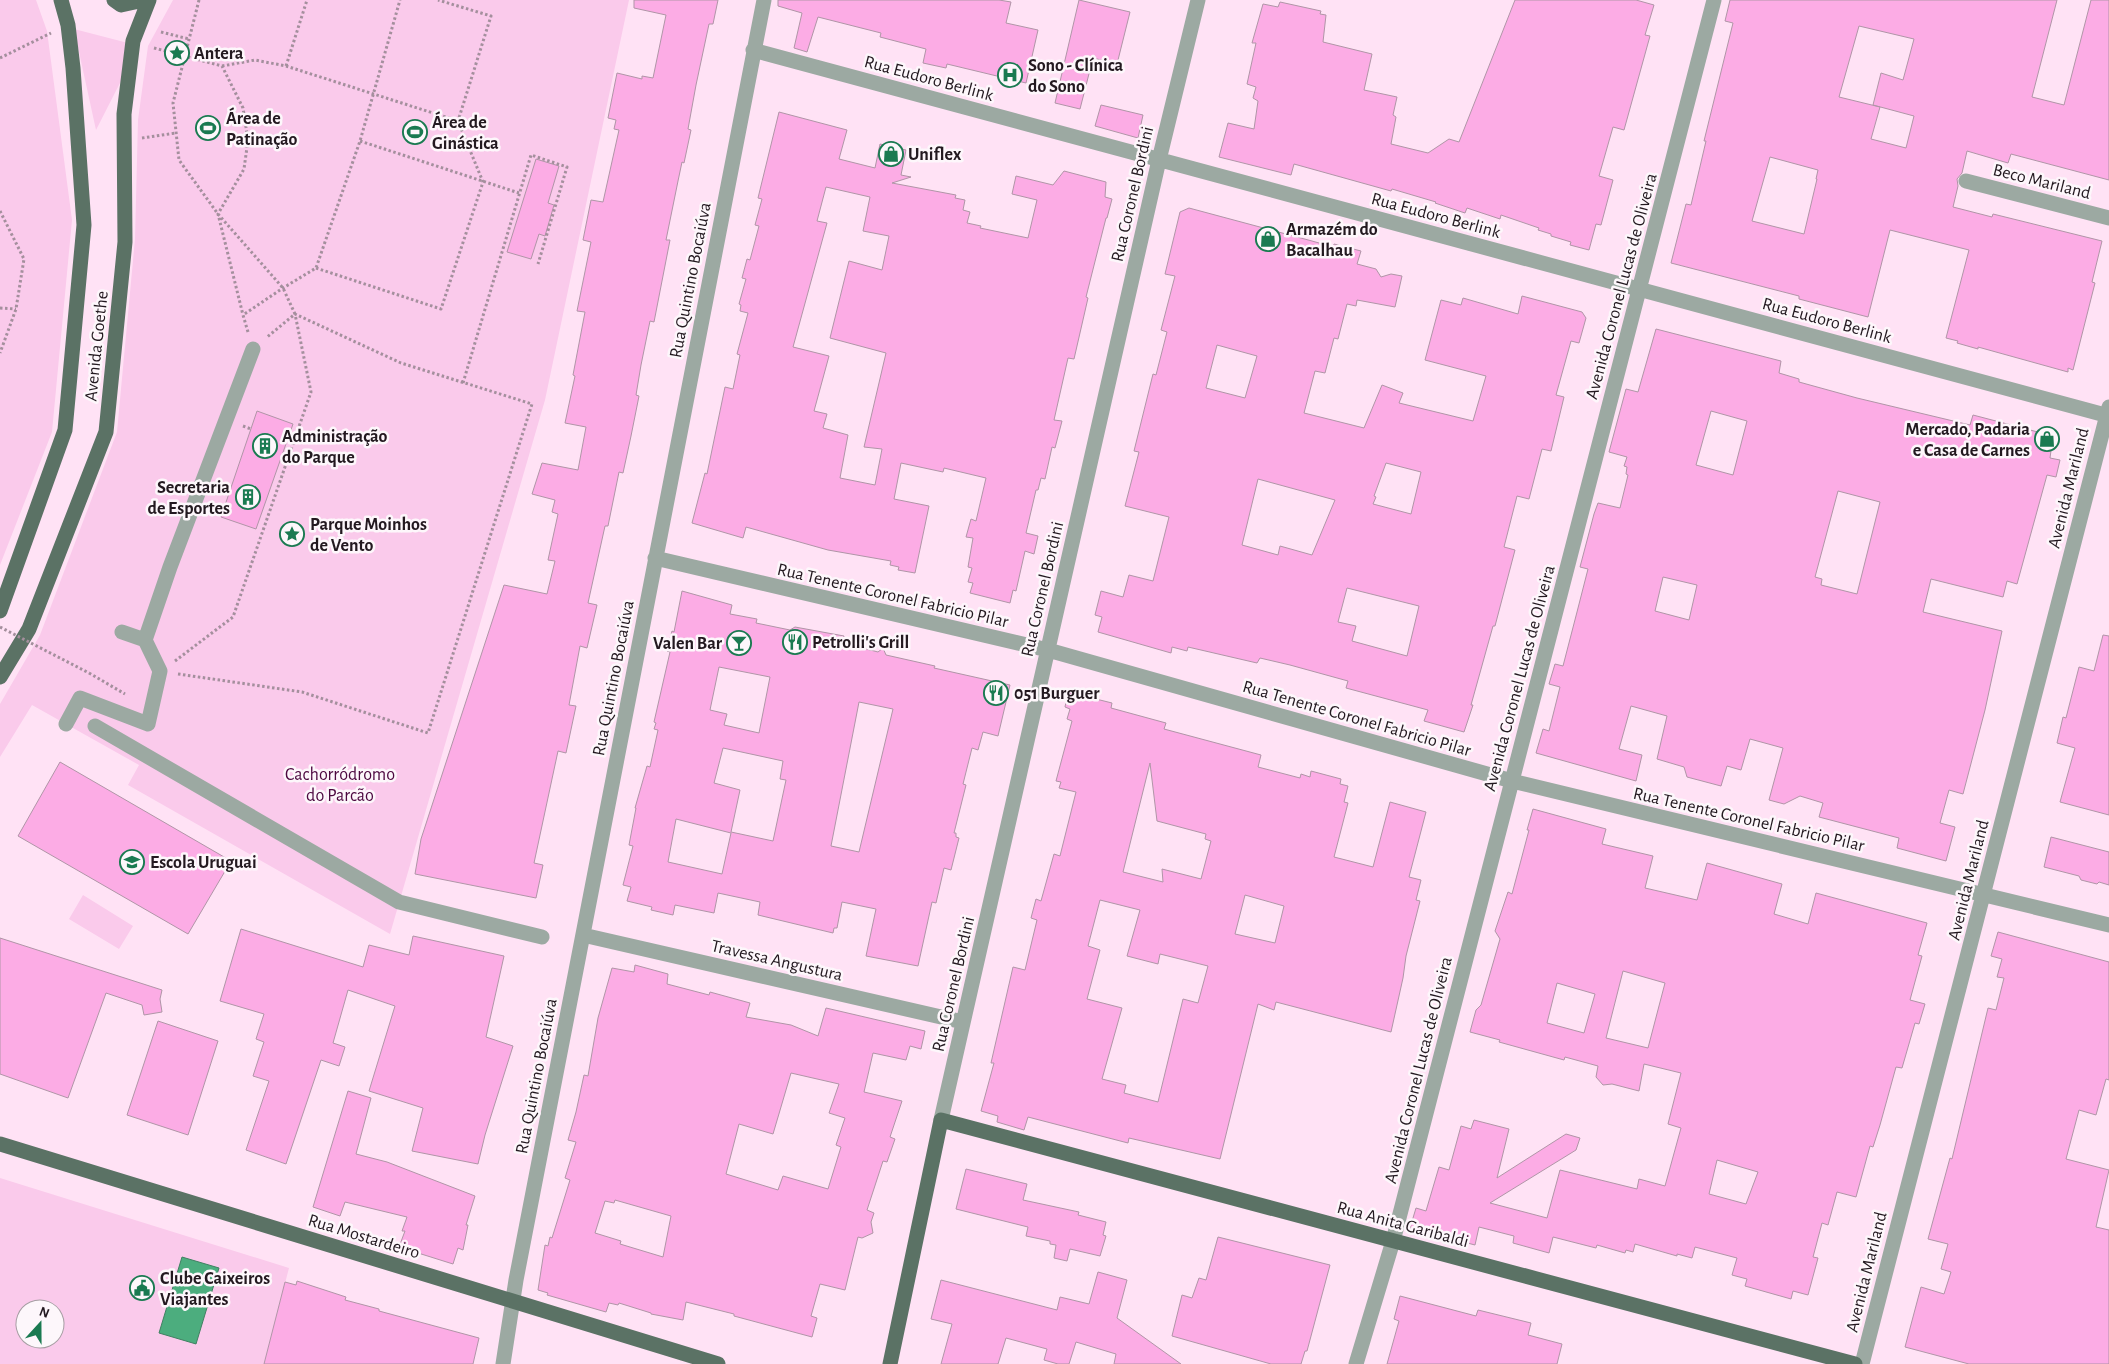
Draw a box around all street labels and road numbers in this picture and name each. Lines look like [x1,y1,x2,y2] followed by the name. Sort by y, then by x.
[862,53,996,105] street label: Rua Eudoro Berlink
[1109,125,1157,264] street label: Rua Coronel Bordini
[1991,161,2092,203] street label: Beco Mariland
[1583,171,1661,401] street label: Avenida Coronel Lucas de Oliveira
[1369,190,1503,242] street label: Rua Eudoro Berlink
[667,201,715,359] street label: Rua Quintino Bocaiúva
[82,290,112,402] street label: Avenida Goethe
[1760,295,1894,347] street label: Rua Eudoro Berlink
[2045,426,2093,550] street label: Avenida Mariland
[1019,520,1067,659] street label: Rua Coronel Bordini
[775,561,1010,631] street label: Rua Tenente Coronel Fabricio Pilar
[1481,563,1559,793] street label: Avenida Coronel Lucas de Oliveira
[590,599,638,757] street label: Rua Quintino Bocaiúva
[1240,678,1473,760] street label: Rua Tenente Coronel Fabricio Pilar
[1631,785,1866,855] street label: Rua Tenente Coronel Fabricio Pilar
[1945,818,1993,942] street label: Avenida Mariland
[930,915,978,1054] street label: Rua Coronel Bordini
[709,937,844,985] street label: Travessa Angustura
[1382,955,1456,1186] street label: Avenida Coronel Lucas de Oliveira
[513,997,561,1155] street label: Rua Quintino Bocaiúva
[1335,1199,1471,1251] street label: Rua Anita Garibaldi
[1843,1210,1891,1334] street label: Avenida Mariland
[306,1211,422,1263] street label: Rua Mostardeiro

